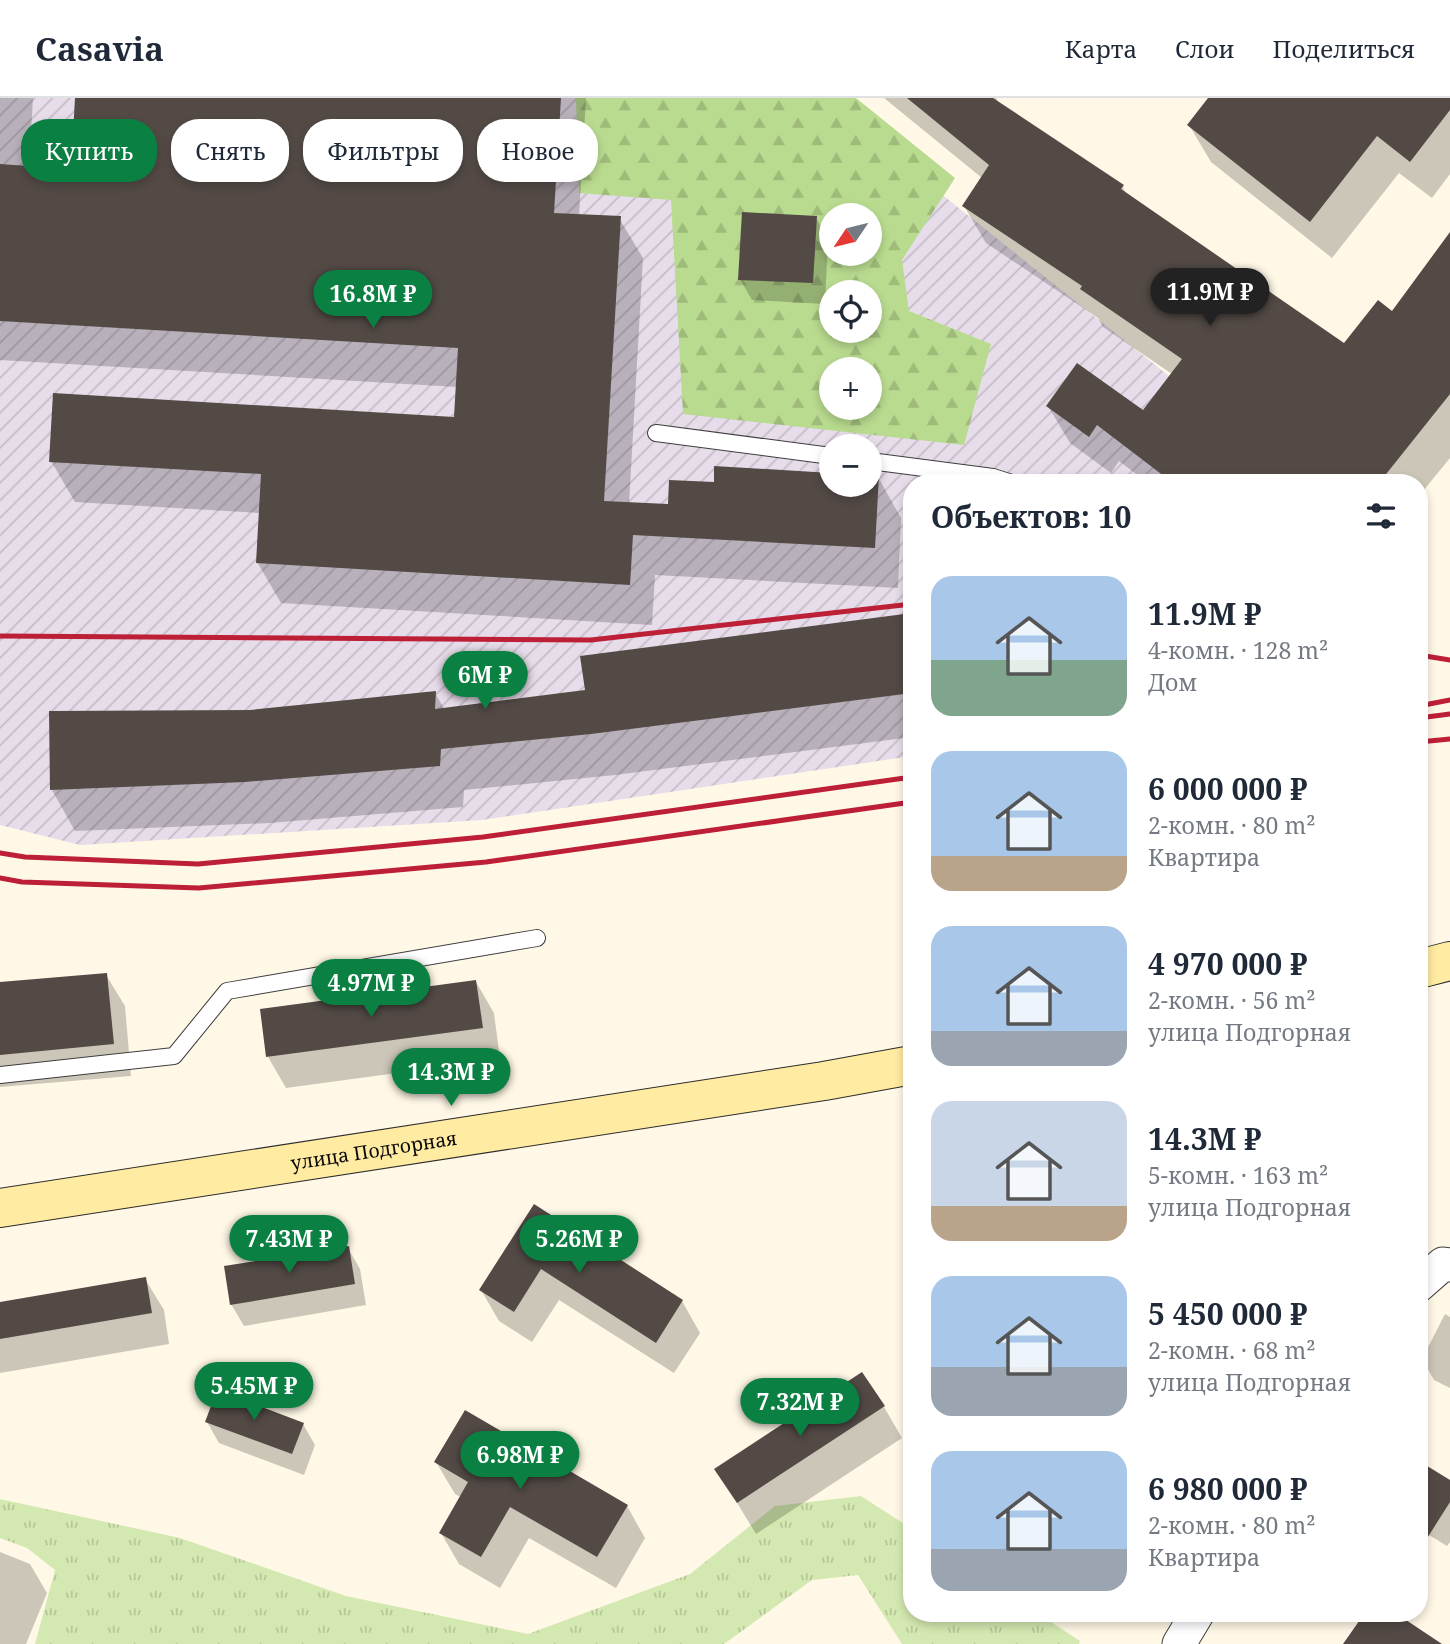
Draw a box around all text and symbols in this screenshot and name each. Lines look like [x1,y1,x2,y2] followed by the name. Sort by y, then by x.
[35,26,164,71] text: Casavia
[1065,32,1137,65] text: Карта
[1175,32,1235,65] text: Слои
[1273,32,1415,65] text: Поделиться
[21,119,157,182] chip: Купить
[171,119,289,182] chip: Снять
[303,119,463,182] chip: Фильтры
[477,119,598,182] chip: Новое
[819,203,882,266] north arrow
[819,203,882,497] map controls
[1145,268,1275,328] pin: 11.9M ₽
[308,271,438,330] pin: 16.8M ₽
[1166,275,1254,307] text: 11.9M ₽
[329,277,417,309] text: 16.8M ₽
[819,280,882,343] button: locate
[819,357,882,420] button: +
[819,434,882,497] button: −
[931,496,1132,537] text: Объектов: 10
[1362,497,1400,535] icon: filters
[1148,593,1262,634] text: 11.9M ₽
[987,604,1071,688] icon: home
[1148,634,1328,666] text: 4-комн. · 128 m²
[444,652,526,711] pin: 6M ₽
[458,658,512,690] text: 6M ₽
[1148,666,1197,698] text: Дом
[1148,768,1308,809] text: 6 000 000 ₽
[987,779,1071,863] icon: home
[1148,809,1315,841] text: 2-комн. · 80 m²
[1148,841,1260,873] text: Квартира
[1148,943,1308,984] text: 4 970 000 ₽
[987,954,1071,1038] icon: home
[306,960,436,1019] pin: 4.97M ₽
[327,966,415,998] text: 4.97M ₽
[1148,984,1315,1016] text: 2-комн. · 56 m²
[1148,1016,1351,1048] text: улица Подгорная
[386,1048,516,1108] pin: 14.3M ₽
[407,1055,495,1087] text: 14.3M ₽
[1148,1118,1262,1159] text: 14.3M ₽
[289,1125,459,1176] street label: улица Подгорная
[987,1129,1071,1213] icon: home
[1148,1159,1328,1191] text: 5-комн. · 163 m²
[1148,1191,1351,1223] text: улица Подгорная
[224,1216,354,1275] pin: 7.43M ₽
[514,1216,644,1275] pin: 5.26M ₽
[245,1222,333,1254] text: 7.43M ₽
[535,1222,623,1254] text: 5.26M ₽
[1148,1293,1308,1334] text: 5 450 000 ₽
[987,1304,1071,1388] icon: home
[1148,1334,1315,1366] text: 2-комн. · 68 m²
[189,1362,319,1422] pin: 5.45M ₽
[1148,1366,1351,1398] text: улица Подгорная
[210,1369,298,1401] text: 5.45M ₽
[735,1378,865,1438] pin: 7.32M ₽
[756,1385,844,1417] text: 7.32M ₽
[455,1432,585,1491] pin: 6.98M ₽
[476,1438,564,1470] text: 6.98M ₽
[1148,1468,1308,1509] text: 6 980 000 ₽
[987,1479,1071,1563] icon: home
[1148,1509,1315,1541] text: 2-комн. · 80 m²
[1148,1541,1260,1573] text: Квартира

